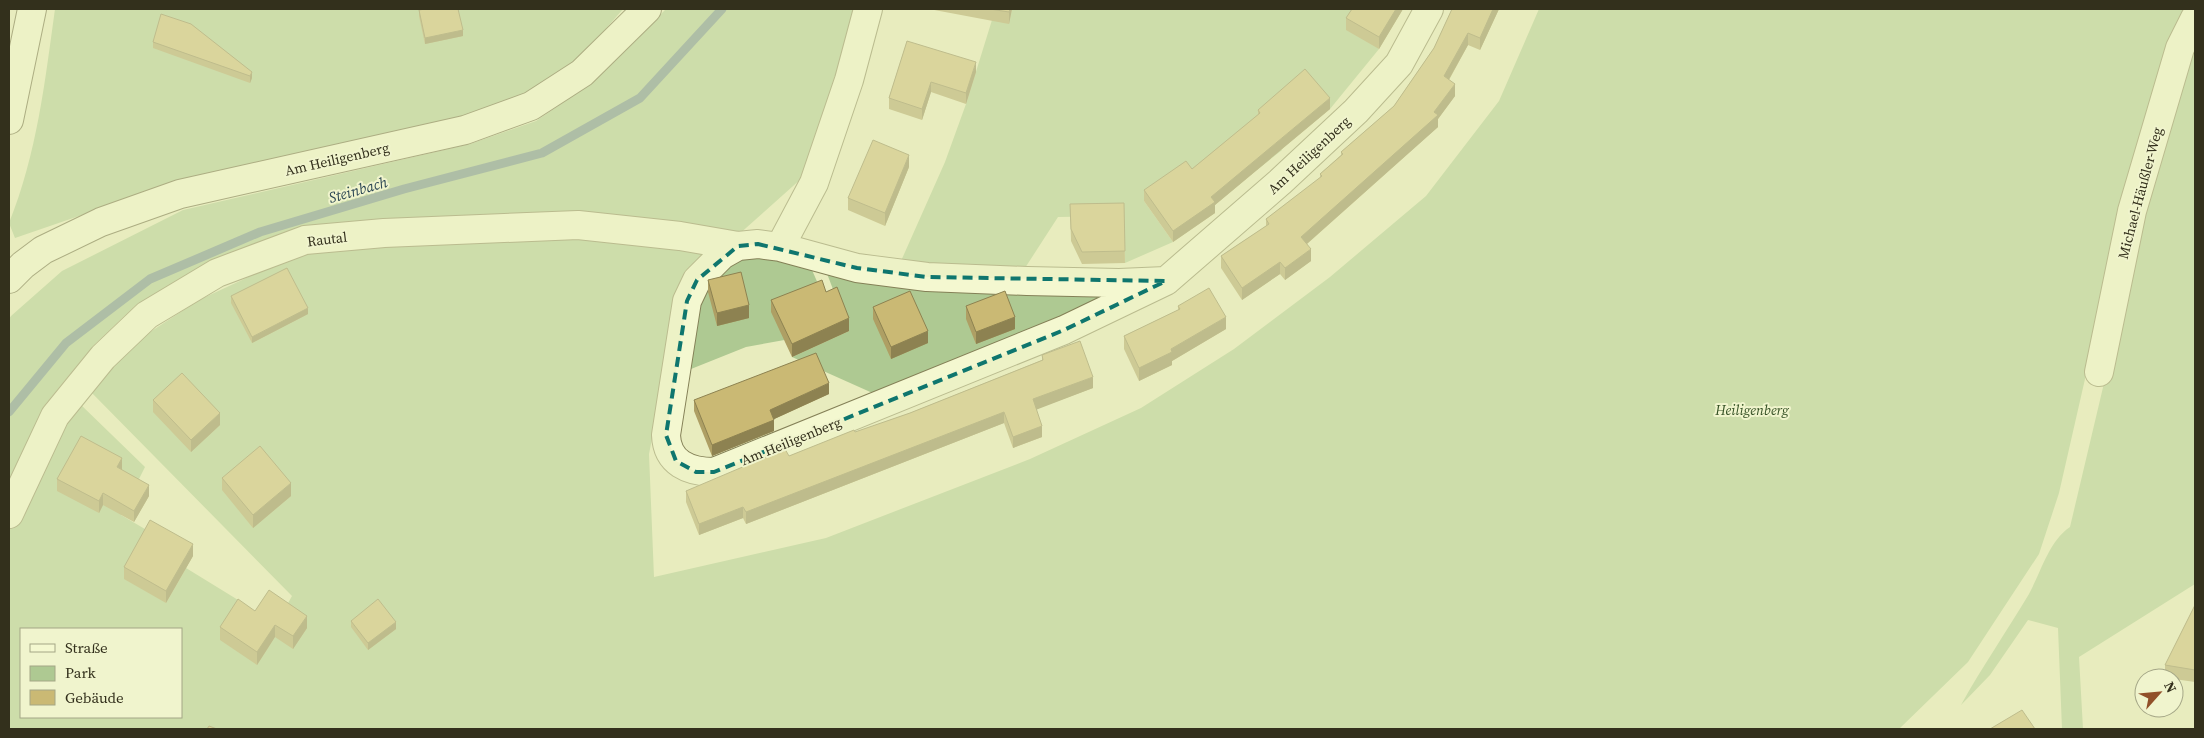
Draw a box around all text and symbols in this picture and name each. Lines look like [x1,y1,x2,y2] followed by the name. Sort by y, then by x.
[1263,111,1355,199] street label: Am Heiligenberg
[2113,125,2167,261] street label: Michael-Häußler-Weg
[283,137,391,181] street label: Am Heiligenberg
[326,171,390,208] water label: Steinbach
[306,227,348,251] street label: Rautal
[1714,400,1790,420] park label: Heiligenberg
[738,412,844,470] street label: Am Heiligenberg
[20,628,182,718] legend
[65,637,108,658] text: Straße
[65,662,97,683] text: Park
[2134,668,2184,718] north arrow
[2159,678,2182,696] text: N
[65,687,124,708] text: Gebäude

